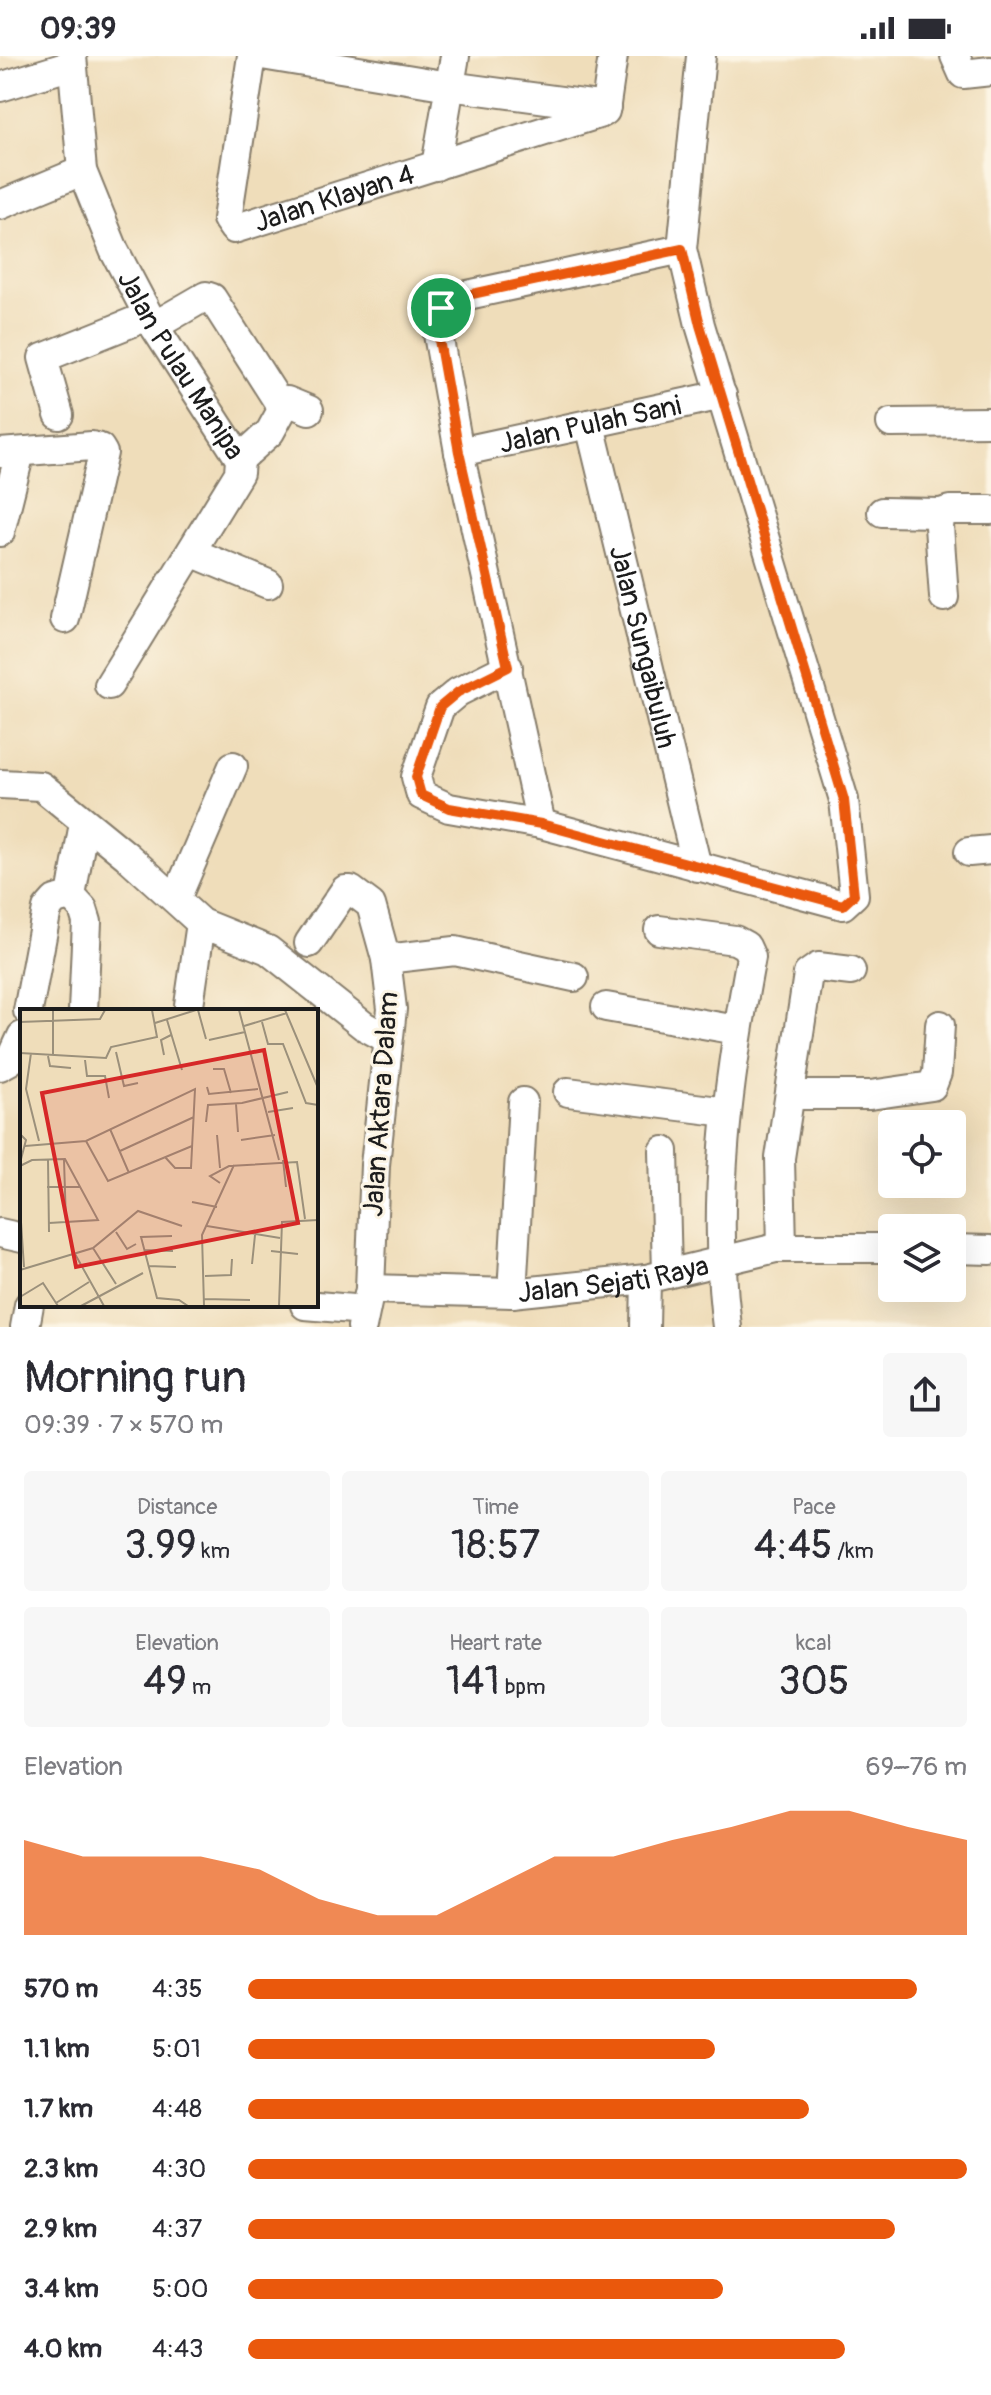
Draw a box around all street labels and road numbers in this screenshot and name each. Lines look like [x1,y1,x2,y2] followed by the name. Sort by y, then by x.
[250,157,419,241] street label: Jalan Klayan 4
[109,265,252,467] street label: Jalan Pulau Manipa
[496,388,684,462] street label: Jalan Pulah Sani
[601,542,684,752] street label: Jalan Sungaibuluh
[356,990,407,1218] street label: Jalan Aktara Dalam
[516,1249,712,1311] street label: Jalan Sejati Raya

